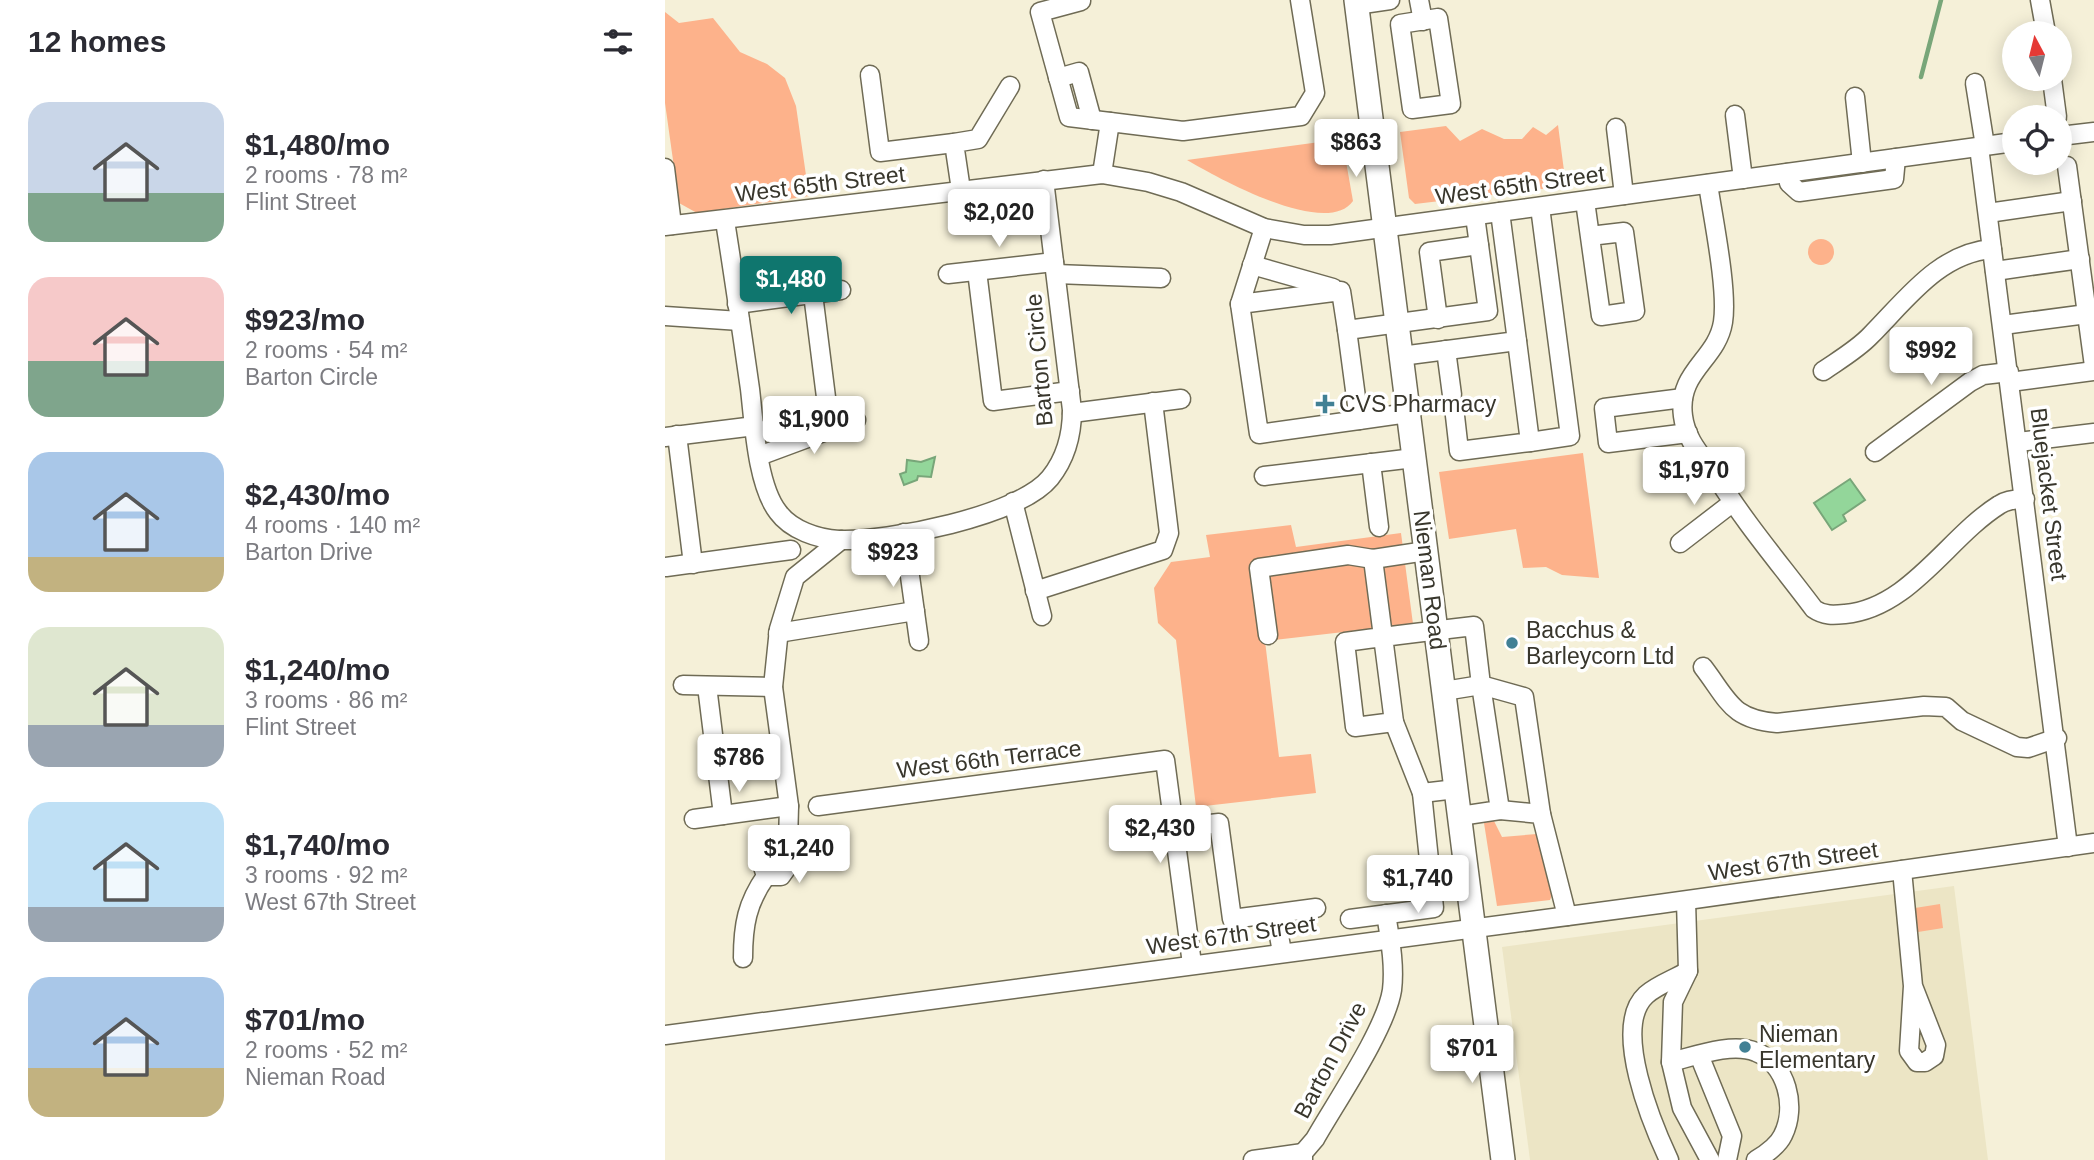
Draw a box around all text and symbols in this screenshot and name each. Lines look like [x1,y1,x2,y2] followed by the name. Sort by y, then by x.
[2002,21,2072,91] north arrow
[2002,21,2072,175] map controls
[599,23,637,61] icon: filters
[28,25,166,58] text: 12 homes
[2002,105,2072,175] button: locate
[1315,120,1397,179] pin: $863
[245,128,390,161] text: $1,480/mo
[1330,129,1382,155] text: $863
[84,130,168,214] icon: home
[1434,160,1607,210] street label: West 65th Street
[734,161,907,207] street label: West 65th Street
[245,162,407,188] text: 2 rooms · 78 m²
[245,189,356,215] text: Flint Street
[942,190,1056,249] pin: $2,020
[964,199,1034,225] text: $2,020
[734,256,848,316] pin: $1,480
[756,266,826,292] text: $1,480
[1020,293,1058,427] street label: Barton Circle
[245,303,365,336] text: $923/mo
[84,305,168,389] icon: home
[1890,328,1972,387] pin: $992
[245,337,407,363] text: 2 rooms · 54 m²
[1905,337,1957,363] text: $992
[245,364,378,390] text: Barton Circle
[1339,391,1497,417] place label: CVS Pharmacy
[757,396,871,456] pin: $1,900
[1317,396,1333,412] marker: CVS Pharmacy
[779,406,849,432] text: $1,900
[2026,406,2073,582] street label: Bluejacket Street
[1637,448,1751,507] pin: $1,970
[1659,457,1729,483] text: $1,970
[245,478,390,511] text: $2,430/mo
[84,480,168,564] icon: home
[1409,509,1451,651] street label: Nieman Road
[245,512,420,538] text: 4 rooms · 140 m²
[852,530,934,589] pin: $923
[245,539,373,565] text: Barton Drive
[867,539,919,565] text: $923
[1526,617,1674,669] place label: Bacchus & Barleycorn Ltd
[1504,635,1520,651] marker: Bacchus & Barleycorn Ltd
[245,653,390,686] text: $1,240/mo
[84,655,168,739] icon: home
[245,687,407,713] text: 3 rooms · 86 m²
[245,714,356,740] text: Flint Street
[698,734,780,794] pin: $786
[895,735,1083,783] street label: West 66th Terrace
[713,744,765,770] text: $786
[1103,806,1217,865] pin: $2,430
[1125,815,1195,841] text: $2,430
[742,826,856,885] pin: $1,240
[245,828,390,861] text: $1,740/mo
[84,830,168,914] icon: home
[764,835,834,861] text: $1,240
[1707,836,1880,886] street label: West 67th Street
[1361,856,1475,915] pin: $1,740
[245,862,407,888] text: 3 rooms · 92 m²
[1383,865,1453,891] text: $1,740
[245,889,416,915] text: West 67th Street
[1145,910,1318,960] street label: West 67th Street
[1289,997,1371,1123] street label: Barton Drive
[245,1003,365,1036] text: $701/mo
[84,1005,168,1089] icon: home
[1759,1021,1876,1073] place label: Nieman Elementary
[1431,1026,1513,1085] pin: $701
[1446,1035,1498,1061] text: $701
[245,1037,407,1063] text: 2 rooms · 52 m²
[1737,1039,1753,1055] marker: Nieman Elementary
[245,1064,386,1090] text: Nieman Road

